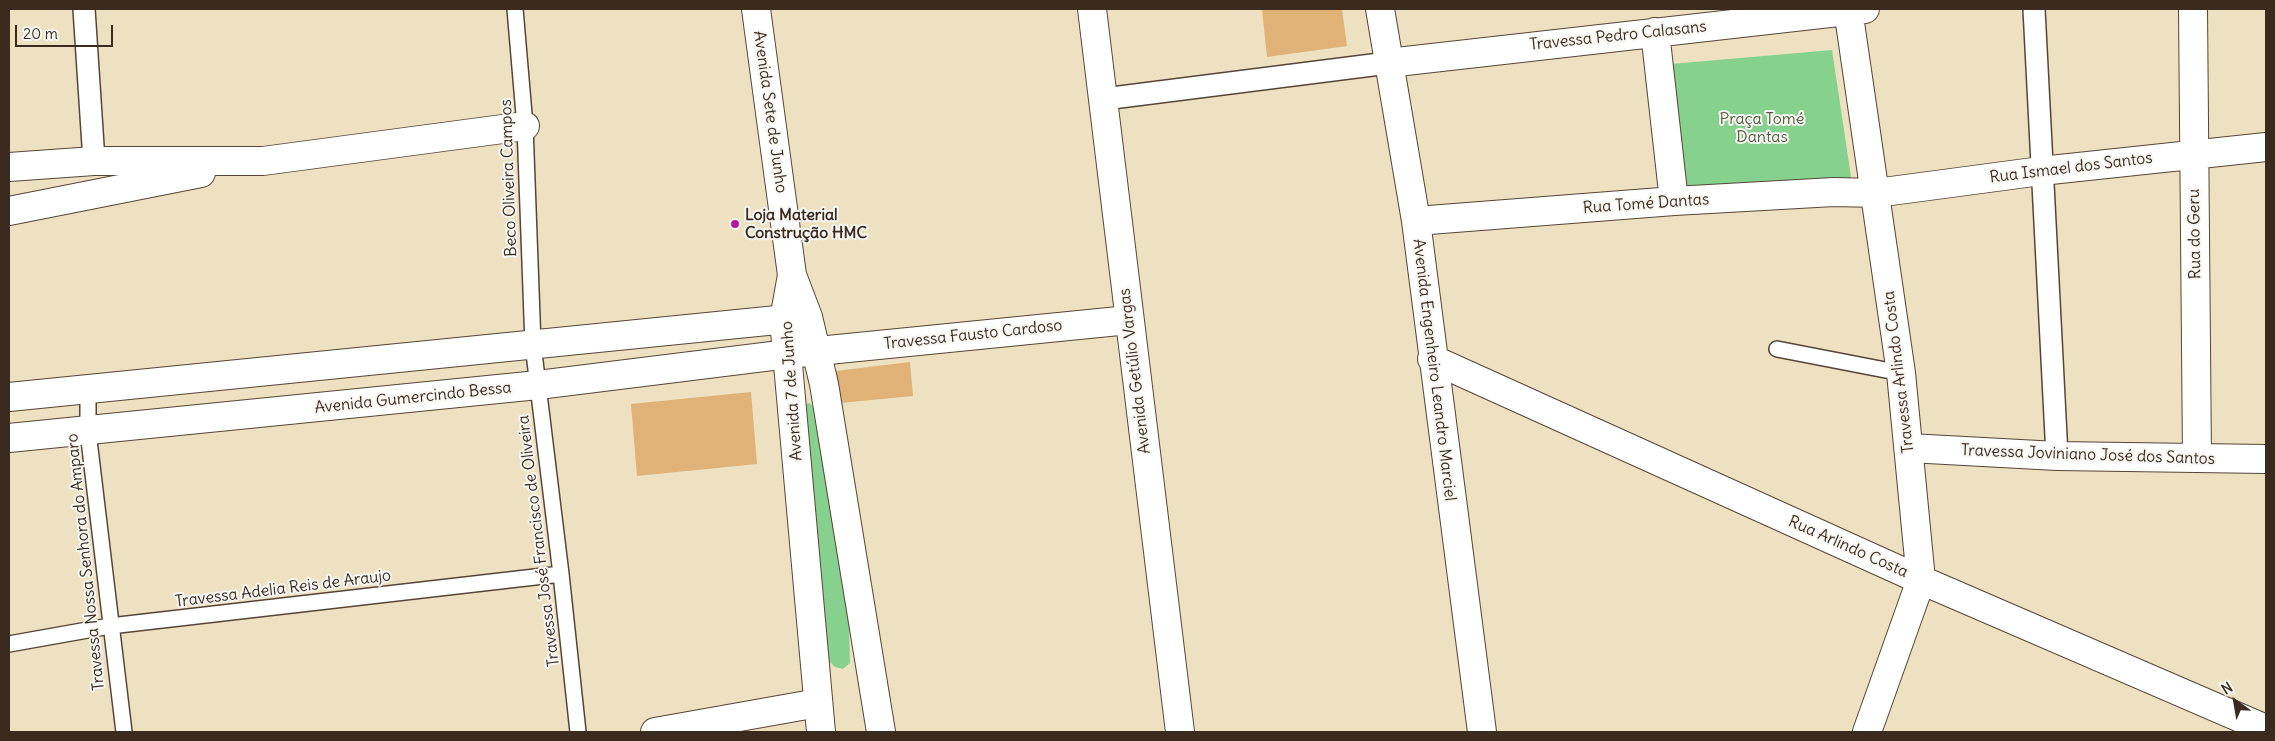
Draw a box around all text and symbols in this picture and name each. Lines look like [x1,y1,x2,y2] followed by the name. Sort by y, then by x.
[18,15,115,47] scale bar
[1528,17,1708,55] street label: Travessa Pedro Calasans
[23,24,58,43] text: 20 m
[749,30,791,194] street label: Avenida Sete de Junho
[497,99,521,257] street label: Beco Oliveira Campos
[1720,109,1804,147] park label: Praça Tomé Dantas
[1988,148,2154,188] street label: Rua Ismael dos Santos
[2185,189,2205,279] street label: Rua do Geru
[1582,190,1710,218] street label: Rua Tomé Dantas
[745,205,867,243] place label: Loja Material Construção HMC
[729,218,741,230] marker: Loja Material Construção HMC
[1408,238,1460,502] street label: Avenida Engenheiro Leandro Marciel
[1115,287,1155,455] street label: Avenida Getúlio Vargas
[1880,290,1918,454] street label: Travessa Arlindo Costa
[883,316,1063,354] street label: Travessa Fausto Cardoso
[778,320,806,462] street label: Avenida 7 de Junho
[314,378,512,418] street label: Avenida Gumercindo Bessa
[514,414,564,668] street label: Travessa José Francisco de Oliveira
[63,432,109,692] street label: Travessa Nossa Senhora do Amparo
[1961,441,2215,469] street label: Travessa Joviniano José dos Santos
[1785,512,1911,582] street label: Rua Arlindo Costa
[174,566,392,612] street label: Travessa Adelia Reis de Araujo
[2210,676,2260,726] north arrow
[2218,678,2236,698] text: N

